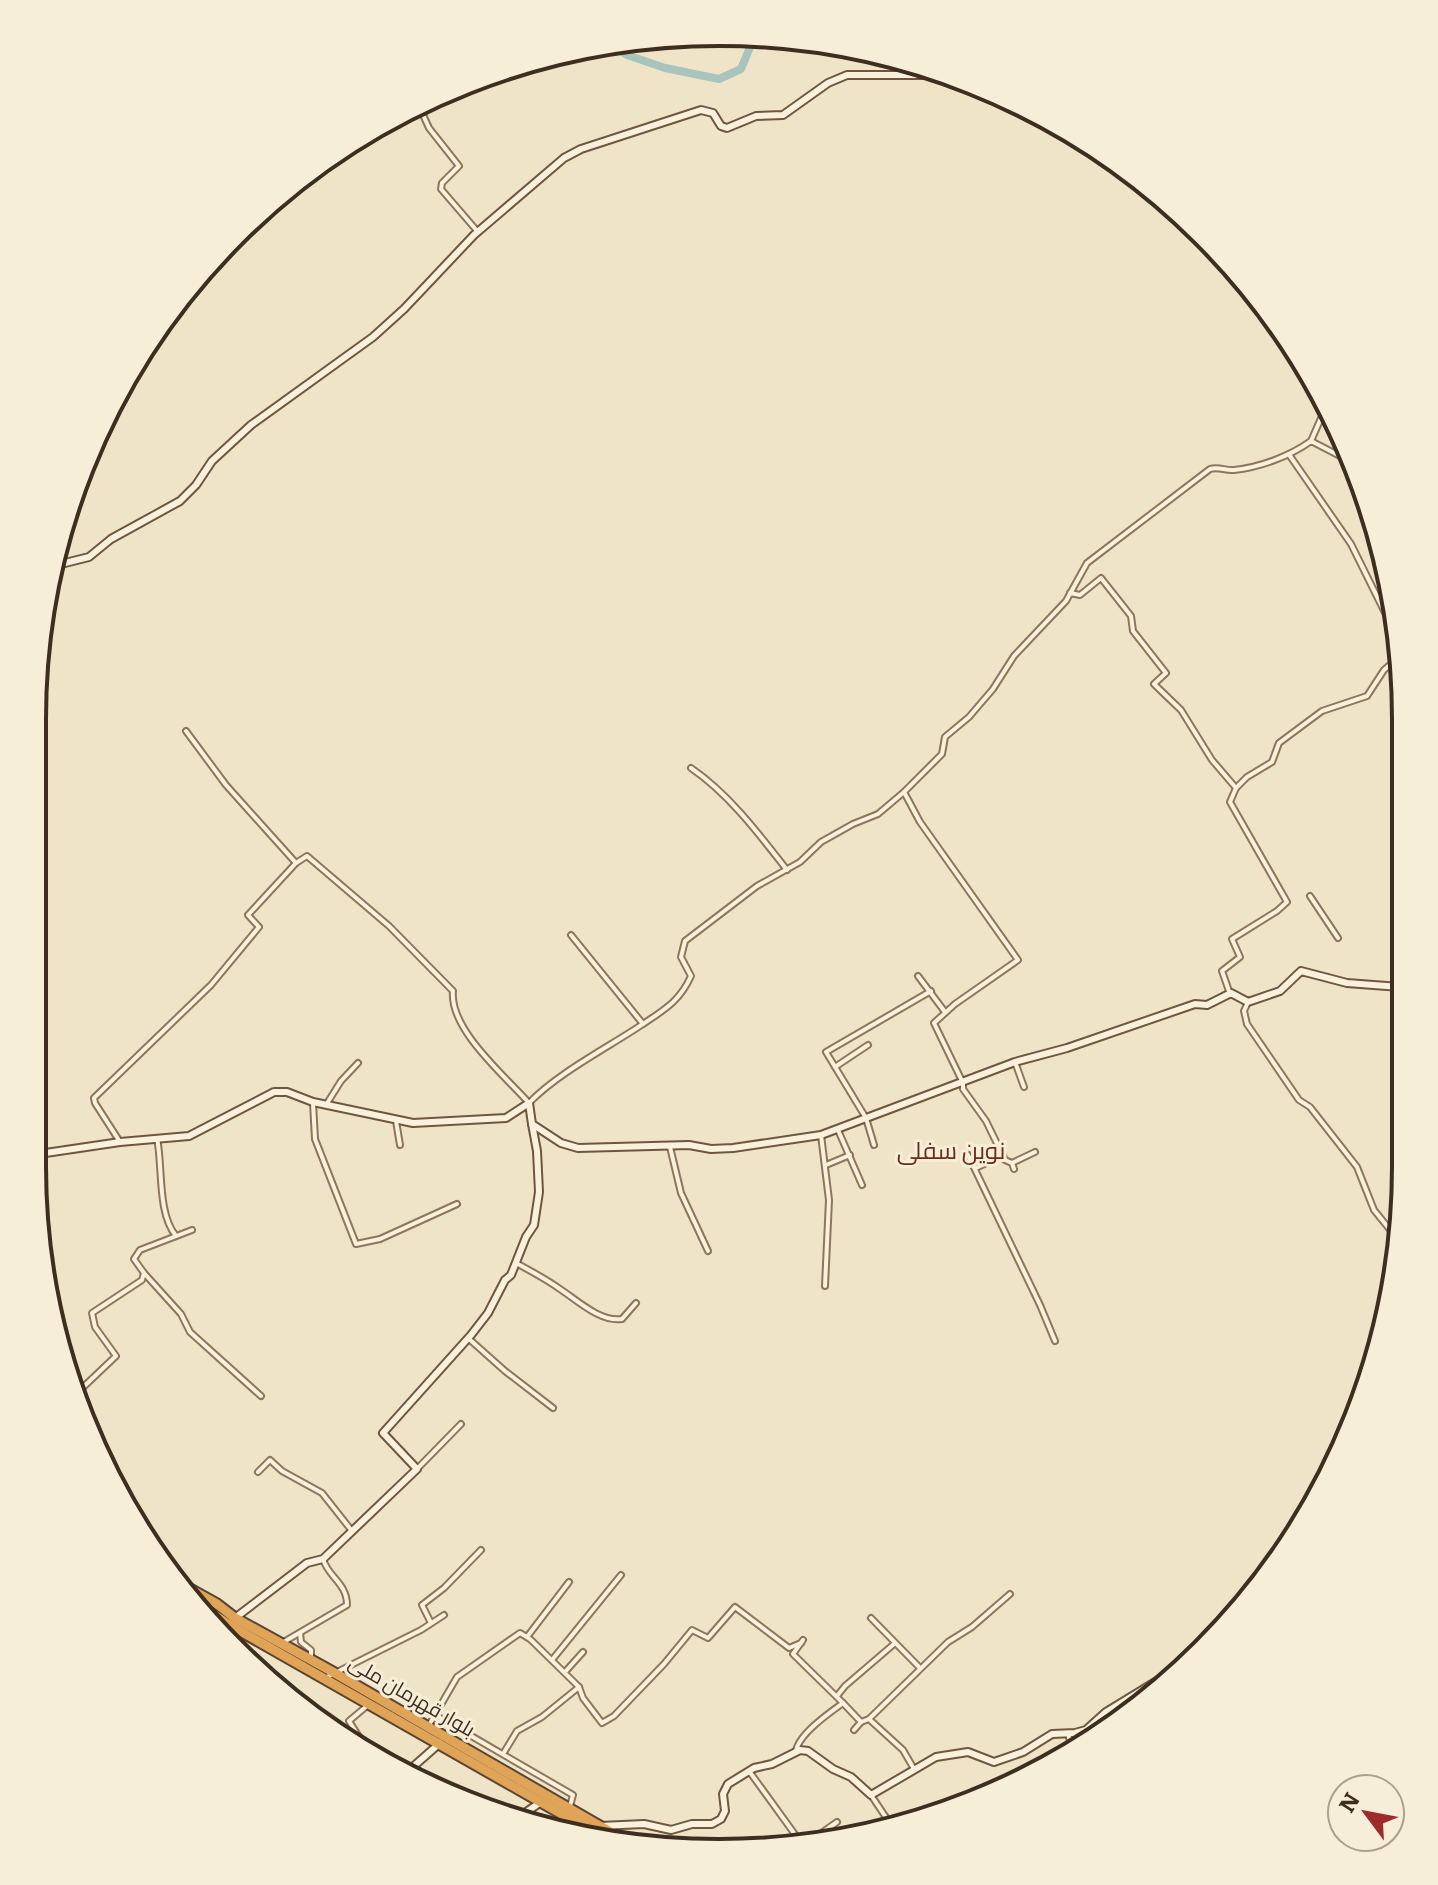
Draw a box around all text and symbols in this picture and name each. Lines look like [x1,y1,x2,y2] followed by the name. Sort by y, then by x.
[897,1131,1005,1166] district label: نوین سفلى
[344,1646,482,1743] street label: بلوار قهرمان ملی
[1326,1773,1406,1853] north arrow
[1329,1785,1367,1818] text: N

